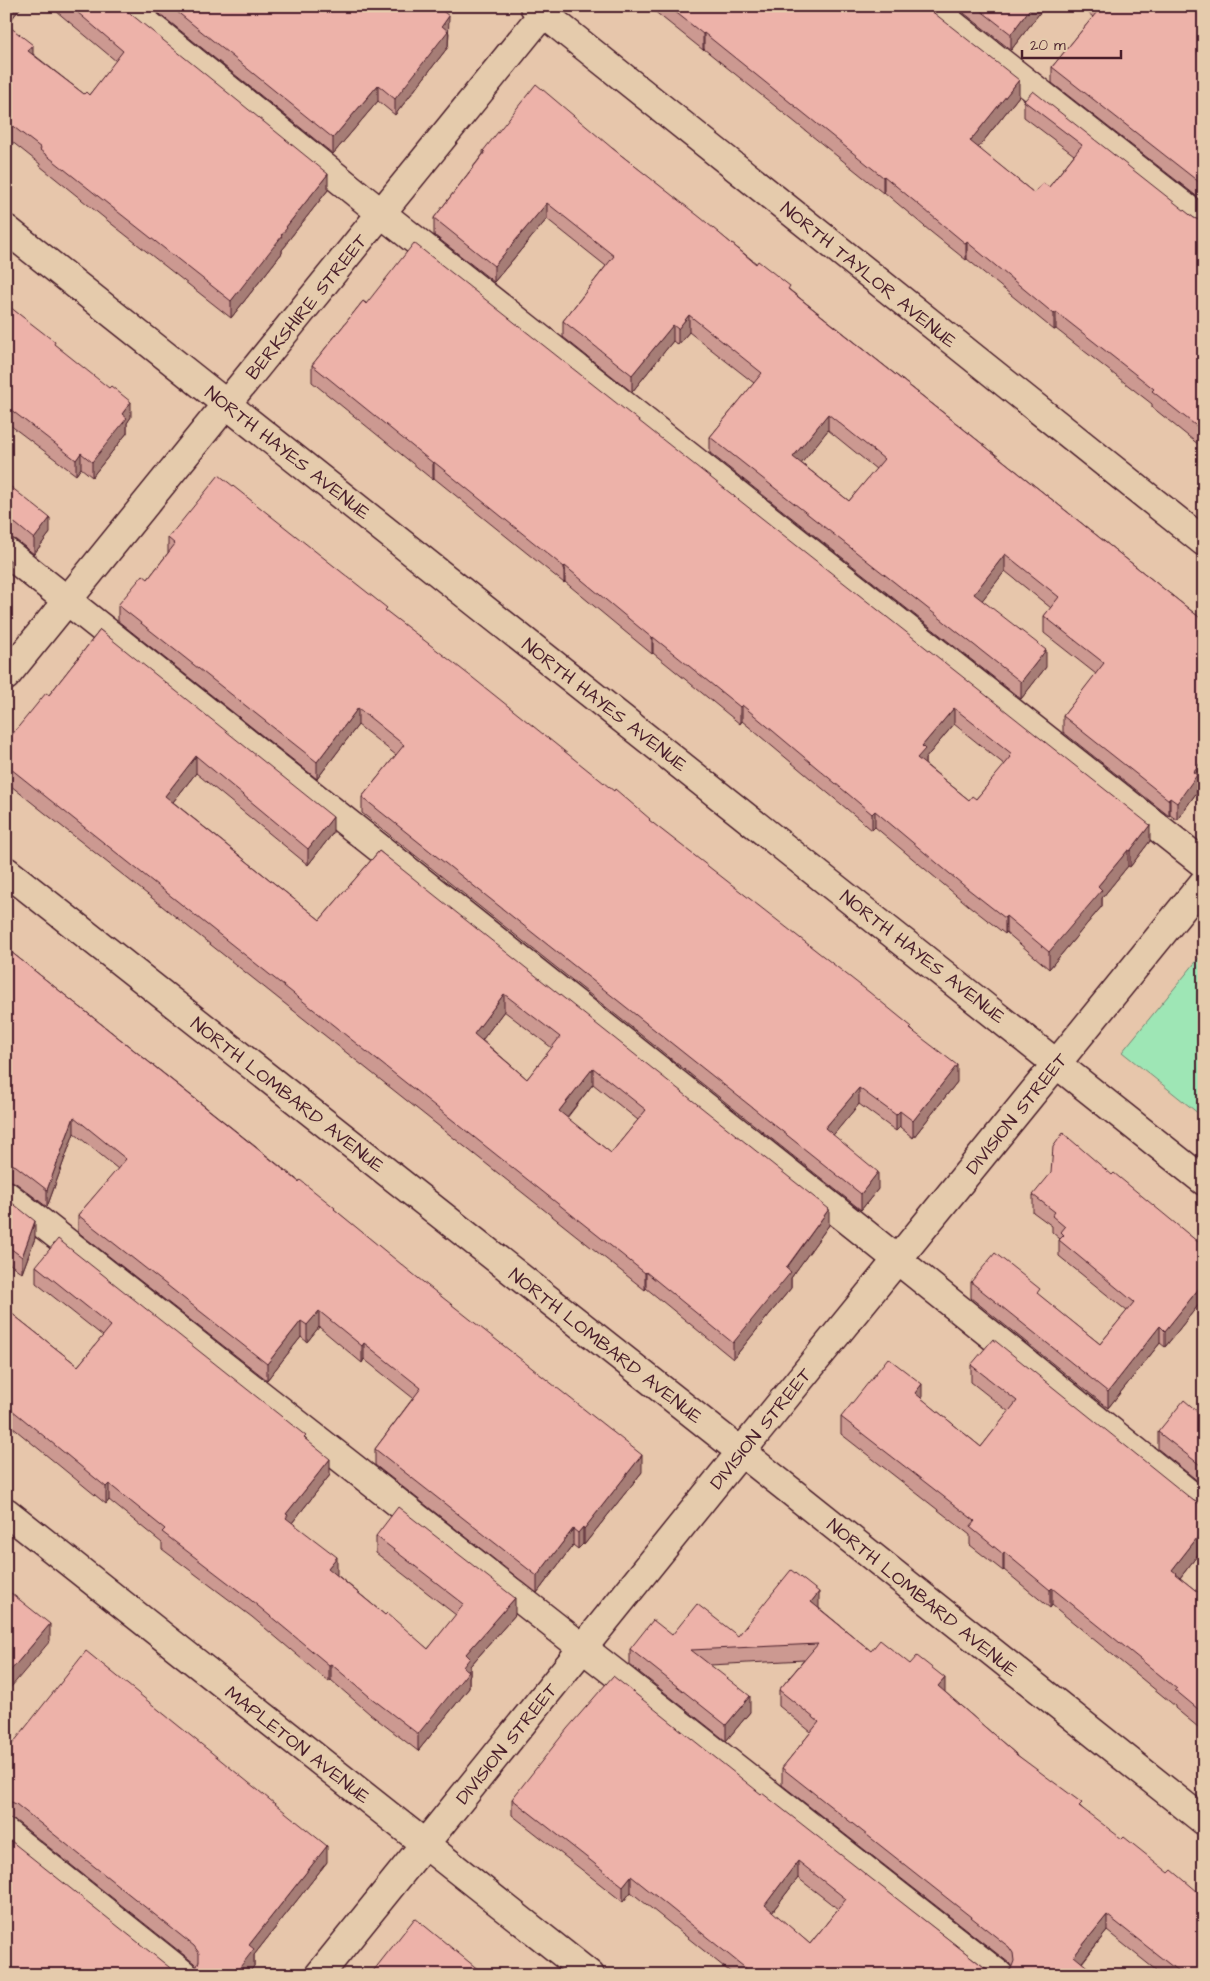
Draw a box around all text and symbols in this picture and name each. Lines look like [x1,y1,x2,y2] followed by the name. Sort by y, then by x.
[1022,28,1121,60] scale bar
[1030,35,1066,56] text: 20 m
[774,196,962,355] street label: NORTH TAYLOR AVENUE
[240,228,375,386] street label: BERKSHIRE STREET
[199,380,375,526] street label: NORTH HAYES AVENUE
[516,632,692,778] street label: NORTH HAYES AVENUE
[834,884,1010,1030] street label: NORTH HAYES AVENUE
[185,1011,390,1179] street label: NORTH LOMBARD AVENUE
[960,1047,1075,1180] street label: DIVISION STREET
[503,1262,708,1430] street label: NORTH LOMBARD AVENUE
[704,1362,819,1495] street label: DIVISION STREET
[821,1512,1023,1684] street label: NORTH LOMBARD AVENUE
[450,1677,565,1810] street label: DIVISION STREET
[219,1680,375,1811] street label: MAPLETON AVENUE

